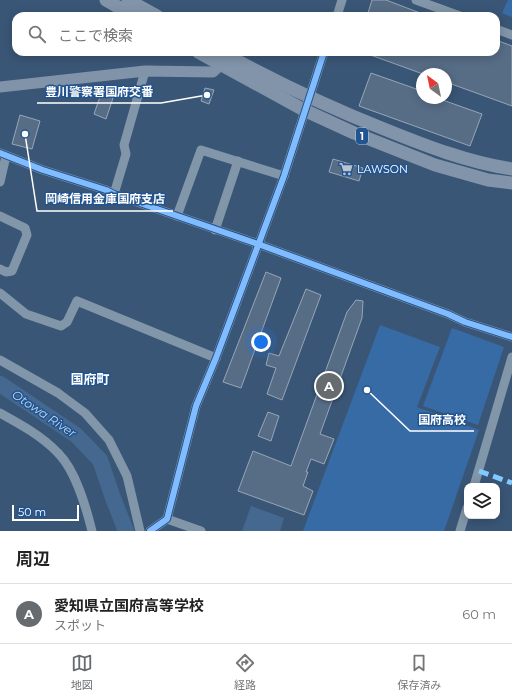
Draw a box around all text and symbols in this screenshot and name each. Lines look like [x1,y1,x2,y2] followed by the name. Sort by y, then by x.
[12,12,500,56] search box
[26,23,48,45] icon: search
[58,26,133,45] text: ここで検索
[416,68,452,104] north arrow
[37,79,161,103] callout: 豊川警察署国府交番
[45,84,154,99] text: 豊川警察署国府交番
[356,128,368,144] road number: 1
[338,161,354,177] supermarket icon: LAWSON
[357,162,408,176] place label: LAWSON
[37,187,173,211] callout: 岡崎信用金庫国府支店
[45,191,165,206] text: 岡崎信用金庫国府支店
[251,332,271,352] your location
[70,371,110,387] district label: 国府町
[316,371,342,401] pin: A
[9,387,79,441] water label: Otowa River
[410,407,474,431] callout: 国府高校
[418,412,466,427] text: 国府高校
[464,483,500,519] map controls
[464,483,500,519] button: layers
[12,503,79,522] scale bar
[18,505,46,519] text: 50 m
[16,549,50,569] text: 周辺
[54,596,204,615] text: 愛知県立国府高等学校
[24,606,34,622] text: A
[462,606,496,622] text: 60 m
[54,617,106,633] text: スポット
[71,652,93,692] tab: 地図
[234,652,256,692] tab: 経路
[397,652,441,692] tab: 保存済み

